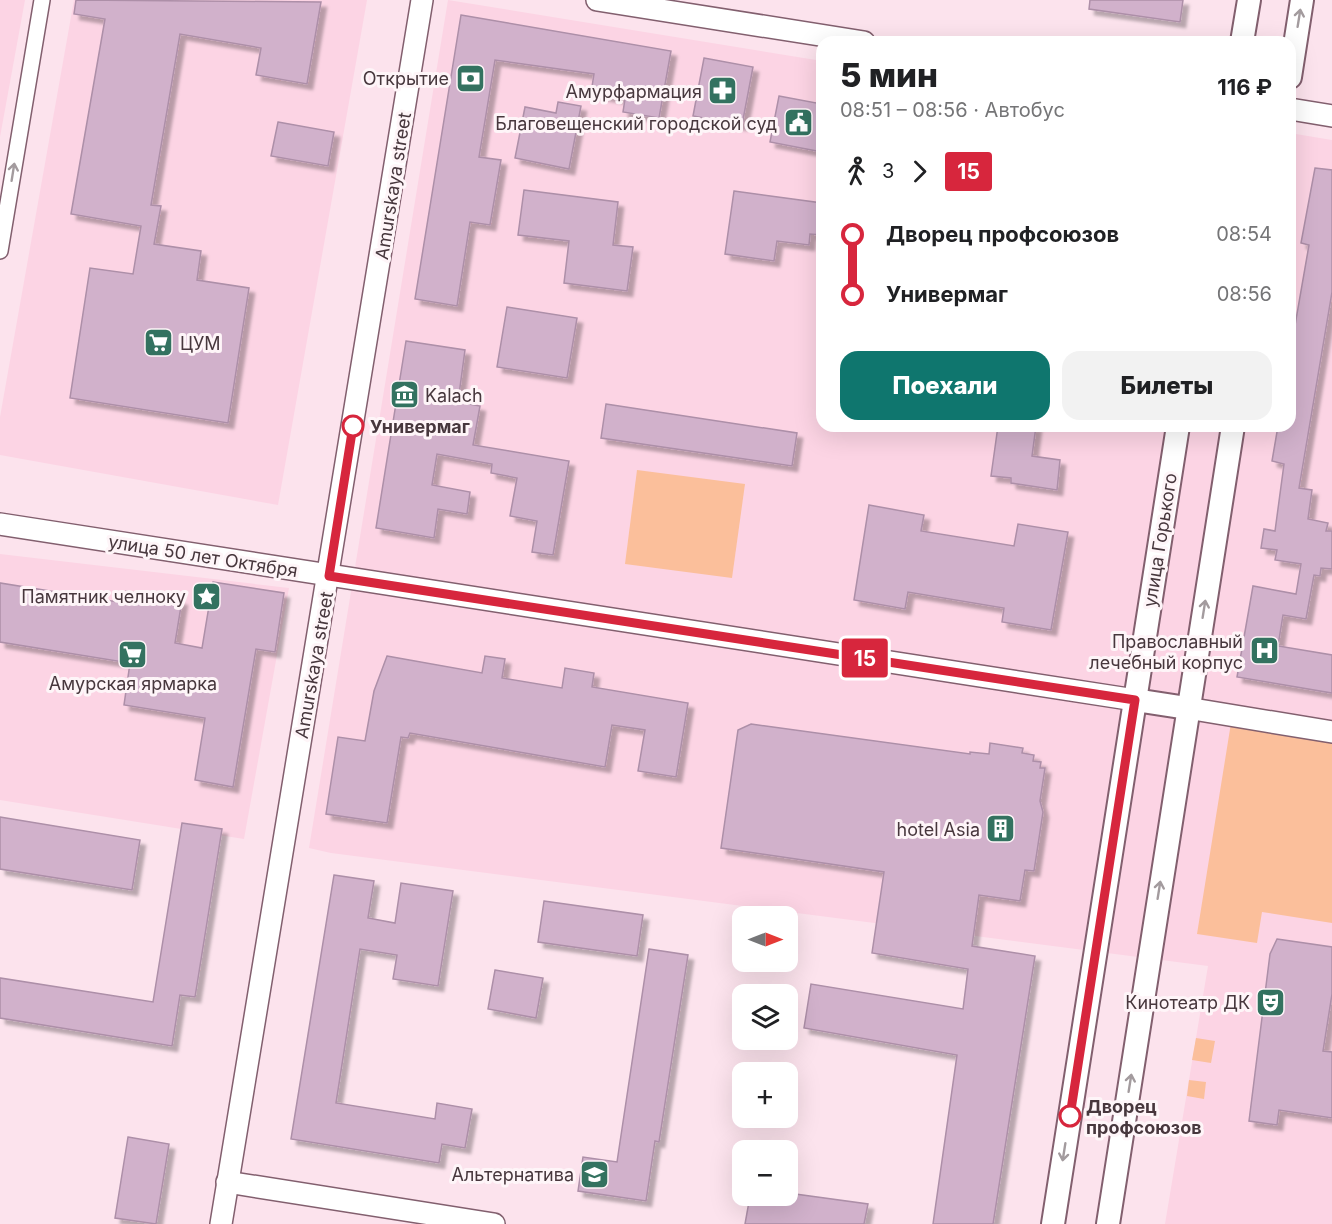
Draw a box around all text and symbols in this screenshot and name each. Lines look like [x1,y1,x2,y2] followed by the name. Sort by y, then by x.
[1294,8,1305,28] one-way arrow
[840,55,938,95] text: 5 мин
[454,62,486,94] bank icon: Открытие
[363,68,449,89] place label: Открытие
[1217,74,1272,100] text: 116 ₽
[707,75,739,107] pharmacy icon: Амурфармация
[566,81,702,102] place label: Амурфармация
[840,98,1065,122] text: 08:51 – 08:56 · Автобус
[782,107,814,139] public building icon: Благовещенский городской суд
[371,111,415,261] street label: Amurskaya street
[495,113,777,134] place label: Благовещенский городской суд
[840,155,873,188] icon: walk
[903,155,936,188] icon: forward
[882,159,894,183] text: 3
[957,159,980,184] text: 15
[8,163,19,183] one-way arrow
[886,221,1119,247] text: Дворец профсоюзов
[1216,222,1272,246] text: 08:54
[886,281,1008,307] text: Универмаг
[1217,282,1272,306] text: 08:56
[143,327,175,359] supermarket icon: ЦУМ
[180,333,221,354] place label: ЦУМ
[840,351,1050,420] button: Поехали
[1062,351,1272,420] button: Билеты
[388,379,420,411] museum icon: Kalach
[425,385,483,406] place label: Kalach
[342,415,364,437] marker: Универмаг
[370,416,470,437] place label: Универмаг
[1139,471,1181,609] street label: улица Горького
[107,531,299,581] street label: улица 50 лет Октября
[191,580,223,612] place icon: Памятник челноку
[21,586,186,607] place label: Памятник челноку
[291,590,337,740] street label: Amurskaya street
[1198,599,1209,619] one-way arrow
[1089,631,1243,673] place label: Православный лечебный корпус
[1248,635,1280,667] hospital icon: Православный лечебный корпус
[117,638,149,670] supermarket icon: Амурская ярмарка
[838,638,892,678] line badge: 15
[854,646,876,671] text: 15
[49,673,217,694] place label: Амурская ярмарка
[985,813,1017,845] building icon: hotel Asia
[897,819,980,840] place label: hotel Asia
[1154,881,1165,901] one-way arrow
[732,906,798,972] north arrow
[732,906,798,1206] map controls
[732,984,798,1050] button: layers
[1255,986,1287,1018] theatre icon: Кинотеатр ДК
[1125,992,1250,1013] place label: Кинотеатр ДК
[732,1062,798,1128] button: +
[1124,1074,1135,1093] one-way arrow
[1086,1096,1202,1138] place label: Дворец профсоюзов
[1059,1105,1081,1127] marker: Дворец профсоюзов
[732,1140,798,1206] button: −
[1059,1142,1070,1162] one-way arrow
[579,1158,611,1190] school or university icon: Альтернатива
[452,1164,574,1185] place label: Альтернатива

